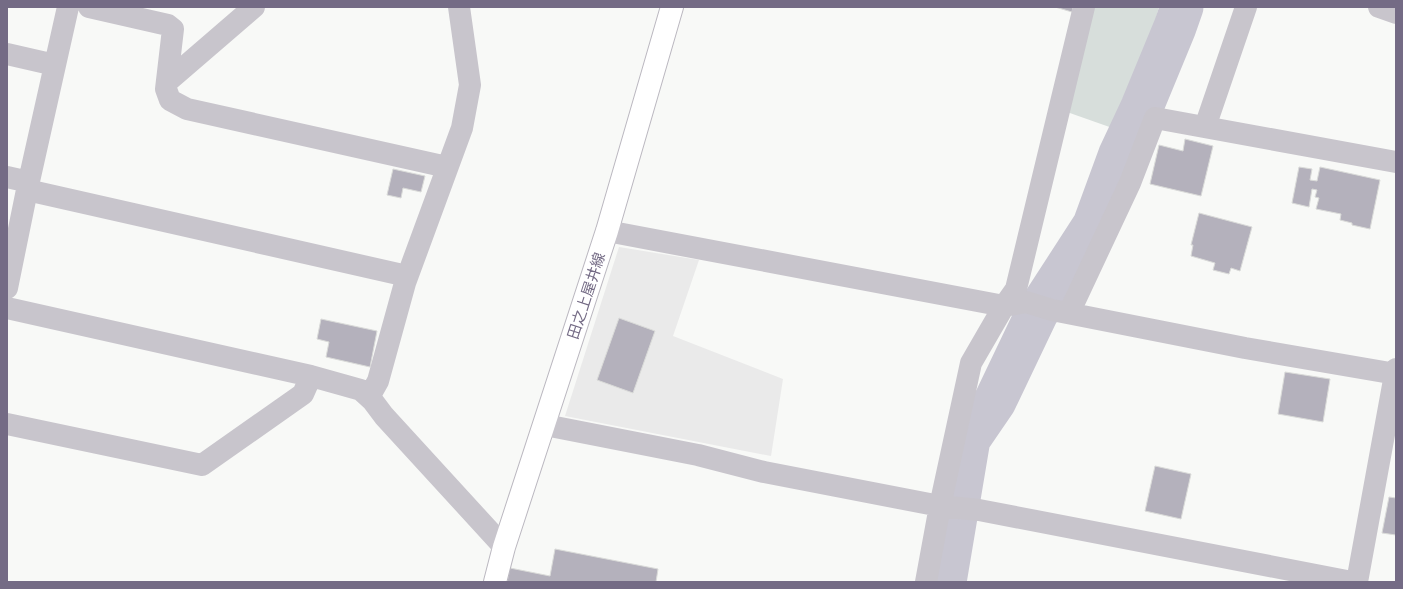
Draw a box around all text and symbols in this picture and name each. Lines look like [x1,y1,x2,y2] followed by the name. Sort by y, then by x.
[564,250,608,341] street label: 田之上屋井線

